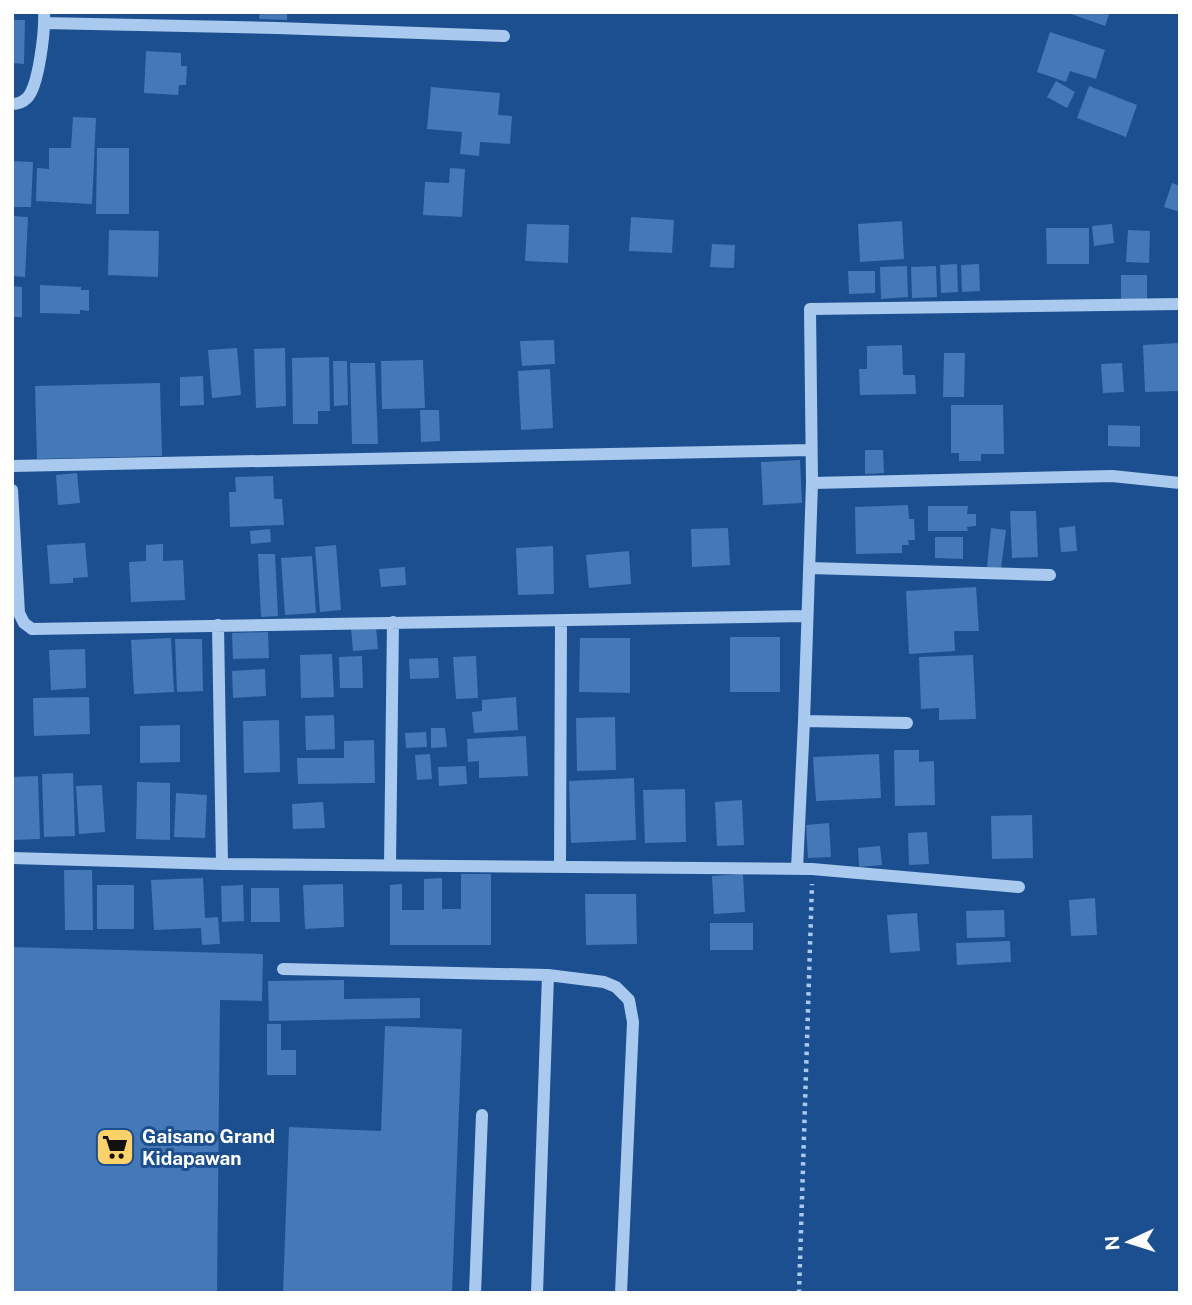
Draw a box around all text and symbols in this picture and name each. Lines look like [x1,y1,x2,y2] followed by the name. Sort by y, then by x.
[142,1125,275,1169] place label: Gaisano Grand Kidapawan
[94,1126,136,1168] supermarket icon: Gaisano Grand Kidapawan
[1094,1207,1164,1277] north arrow
[1101,1235,1124,1251] text: N

